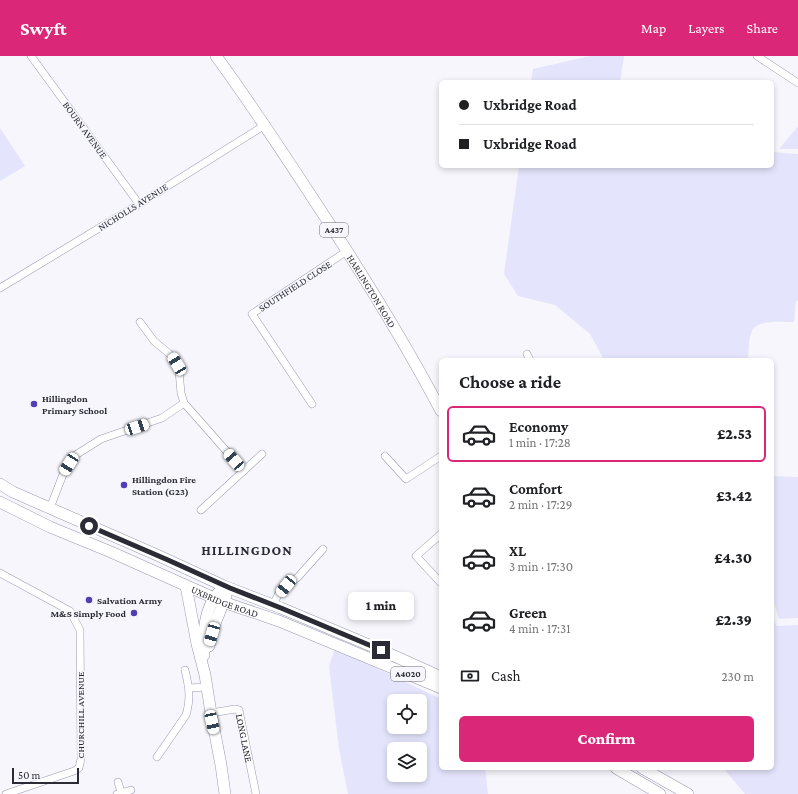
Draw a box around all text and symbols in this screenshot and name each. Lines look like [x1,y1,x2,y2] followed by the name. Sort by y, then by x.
[20,18,67,39] text: Swyft
[641,20,666,36] text: Map
[688,20,725,36] text: Layers
[747,20,778,36] text: Share
[483,97,577,113] text: Uxbridge Road
[61,99,110,161] street label: BOURN AVENUE
[483,136,577,152] text: Uxbridge Road
[96,181,170,233] street label: NICHOLLS AVENUE
[320,223,348,237] road number: A437
[345,252,399,330] street label: HARLINGTON ROAD
[257,258,334,314] street label: SOUTHFIELD CLOSE
[166,351,188,377] car
[459,372,561,392] text: Choose a ride
[42,393,107,416] place label: Hillingdon Primary School
[29,399,39,409] marker: Hillingdon Primary School
[461,416,497,452] icon: car
[124,418,150,436] car
[509,419,568,435] text: Economy
[717,426,752,442] text: £2.53
[509,435,571,450] text: 1 min · 17:28
[222,447,246,473] car
[57,451,81,477] car
[132,474,196,498] place label: Hillingdon Fire Station (G23)
[461,478,497,514] icon: car
[119,480,129,490] marker: Hillingdon Fire Station (G23)
[509,481,563,497] text: Comfort
[716,488,752,504] text: £3.42
[509,497,572,512] text: 2 min · 17:29
[80,517,98,535] route start
[461,540,497,576] icon: car
[201,542,293,558] district label: HILLINGDON
[509,543,526,559] text: XL
[714,550,752,566] text: £4.30
[509,559,573,574] text: 3 min · 17:30
[274,573,298,599] car
[190,583,260,619] street label: UXBRIDGE ROAD
[348,592,414,620] callout: 1 min
[84,595,94,605] marker: Salvation Army
[97,595,162,606] place label: Salvation Army
[366,598,396,613] text: 1 min
[461,602,497,638] icon: car
[509,605,547,621] text: Green
[50,608,127,619] place label: M&S Simply Food
[129,608,139,618] marker: M&S Simply Food
[716,612,752,628] text: £2.39
[203,621,221,647] car
[509,621,570,636] text: 4 min · 17:31
[372,641,390,659] route end
[459,665,481,687] icon: cash
[391,667,425,681] road number: A4020
[491,668,521,684] text: Cash
[721,669,754,684] text: 230 m
[75,671,86,758] street label: CHURCHILL AVENUE
[387,694,427,782] map controls
[387,694,427,734] button: locate
[204,709,220,735] car
[234,713,255,764] street label: LONG LANE
[459,716,754,762] button: Confirm
[387,742,427,782] button: layers
[12,766,79,785] scale bar
[18,769,40,781] text: 50 m

